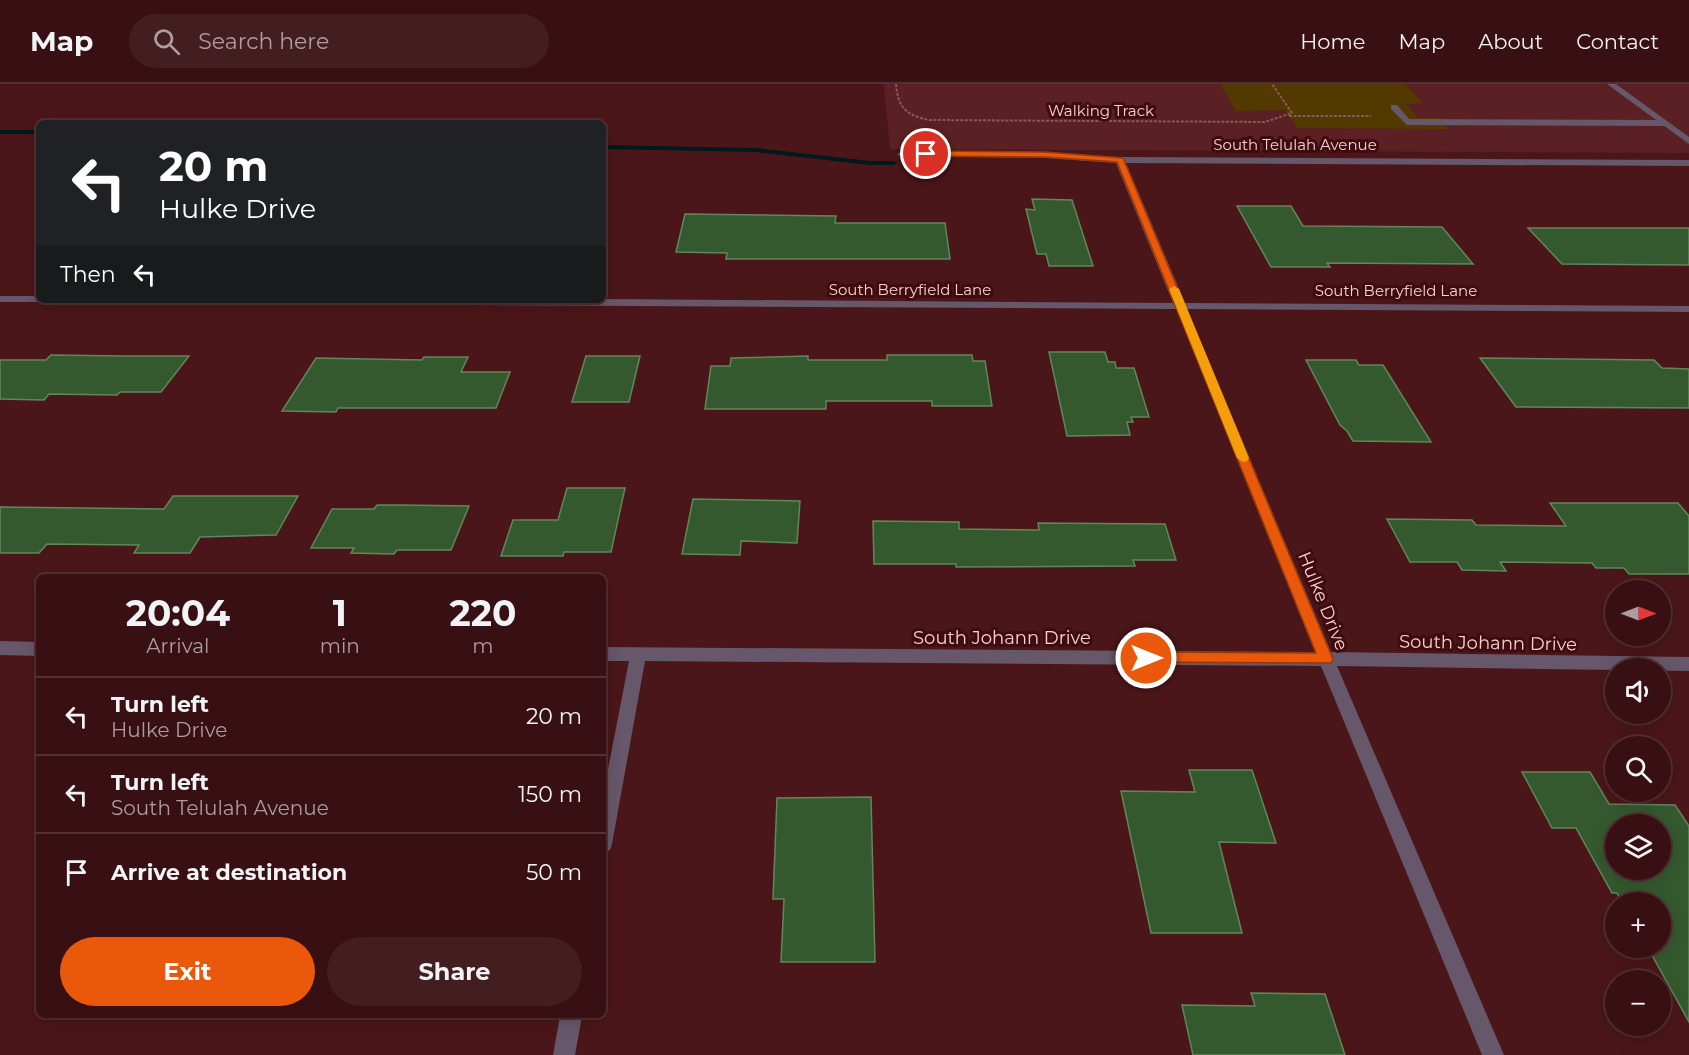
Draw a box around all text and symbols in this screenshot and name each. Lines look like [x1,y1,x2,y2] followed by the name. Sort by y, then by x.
[129,14,549,68] search box
[30,24,93,58] text: Map
[150,25,183,58] icon: search
[198,28,329,55] text: Search here
[1300,29,1365,54] text: Home
[1398,29,1445,54] text: Map
[1478,29,1543,54] text: About
[1576,29,1659,54] text: Contact
[1048,101,1154,120] street label: Walking Track
[900,128,951,179] pin
[1213,135,1377,154] street label: South Telulah Avenue
[909,137,942,170] icon: arrive
[159,140,268,192] text: 20 m
[60,144,138,222] icon: left
[159,192,316,225] text: Hulke Drive
[128,258,161,291] icon: left
[60,261,116,288] text: Then
[829,280,991,299] street label: South Berryfield Lane
[1315,281,1477,300] street label: South Berryfield Lane
[1293,548,1353,654] street label: Hulke Drive
[1605,580,1671,646] north arrow
[1605,580,1671,1036] map controls
[126,591,230,635] text: 20:04
[333,591,347,635] text: 1
[449,591,516,635] text: 220
[1114,626,1178,690] position arrow
[913,627,1091,649] street label: South Johann Drive
[1399,630,1577,656] street label: South Johann Drive
[146,634,209,658] text: Arrival
[320,634,360,658] text: min
[472,634,494,658] text: m
[1605,658,1671,724] button: sound
[111,691,209,718] text: Turn left
[60,700,93,733] icon: left
[526,703,582,730] text: 20 m
[111,718,227,742] text: Hulke Drive
[1605,736,1671,802] button: search
[111,769,209,796] text: Turn left
[60,778,93,811] icon: left
[518,781,582,808] text: 150 m
[111,796,329,820] text: South Telulah Avenue
[1605,814,1671,880] button: layers
[60,856,93,889] icon: arrive
[111,859,347,886] text: Arrive at destination
[526,859,582,886] text: 50 m
[1605,892,1671,958] button: +
[60,937,315,1006] button: Exit
[327,937,582,1006] button: Share
[1605,970,1671,1036] button: −

